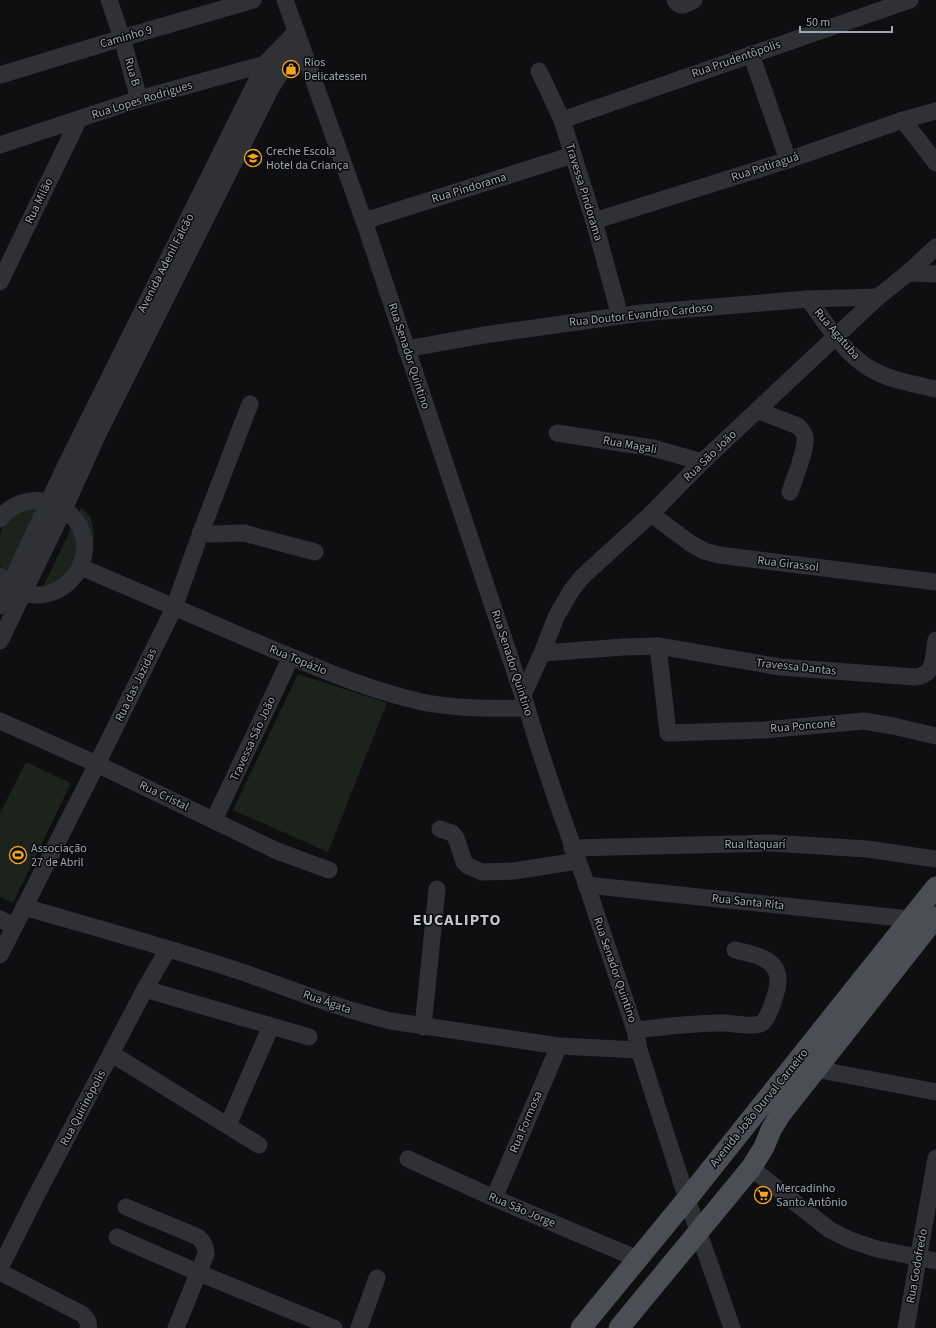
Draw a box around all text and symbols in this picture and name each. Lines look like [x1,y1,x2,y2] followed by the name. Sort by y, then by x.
[800,8,892,34] scale bar
[806,14,830,31] text: 50 m
[98,21,154,53] street label: Caminho 9
[689,36,783,82] street label: Rua Prudentôpolis
[304,54,367,85] place label: Rios Delicatessen
[120,56,144,88] street label: Rua B
[281,59,301,79] shop icon: Rios Delicatessen
[90,77,194,123] street label: Rua Lopes Rodrigues
[561,141,607,243] street label: Travessa Pindorama
[266,143,349,174] place label: Creche Escola Hotel da Criança
[243,148,263,168] school or university icon: Creche Escola Hotel da Criança
[729,148,801,186] street label: Rua Potiraguá
[430,169,508,207] street label: Rua Pindorama
[21,175,57,227] street label: Rua Milão
[134,210,198,316] street label: Avenida Adenil Falcão
[568,299,714,331] street label: Rua Doutor Evandro Cardoso
[384,301,434,411] street label: Rua Senador Quintino
[810,305,864,363] street label: Rua Agatuba
[680,426,740,486] street label: Rua São João
[602,432,658,458] street label: Rua Magali
[756,552,820,576] street label: Rua Girassol
[487,608,537,718] street label: Rua Senador Quintino
[267,641,329,679] street label: Rua Topázio
[111,646,161,724] street label: Rua das Jazidas
[755,654,837,680] street label: Travessa Dantas
[226,694,280,784] street label: Travessa São João
[770,715,836,737] street label: Rua Ponconé
[136,777,192,815] street label: Rua Cristal
[724,836,787,853] street label: Rua Itaquarí
[31,840,87,871] place label: Associação 27 de Abril
[8,845,28,865] sports icon: Associação 27 de Abril
[711,890,785,914] street label: Rua Santa Rita
[413,909,501,931] district label: EUCALIPTO
[589,915,641,1025] street label: Rua Senador Quintino
[301,986,353,1018] street label: Rua Ágata
[706,1045,812,1171] street label: Avenida João Durval Carneiro
[56,1067,110,1149] street label: Rua Quirinópolis
[505,1088,547,1156] street label: Rua Formosa
[776,1180,847,1211] place label: Mercadinho Santo Antônio
[753,1185,773,1205] supermarket icon: Mercadinho Santo Antônio
[486,1188,558,1232] street label: Rua São Jorge
[902,1227,932,1305] street label: Rua Godofredo

